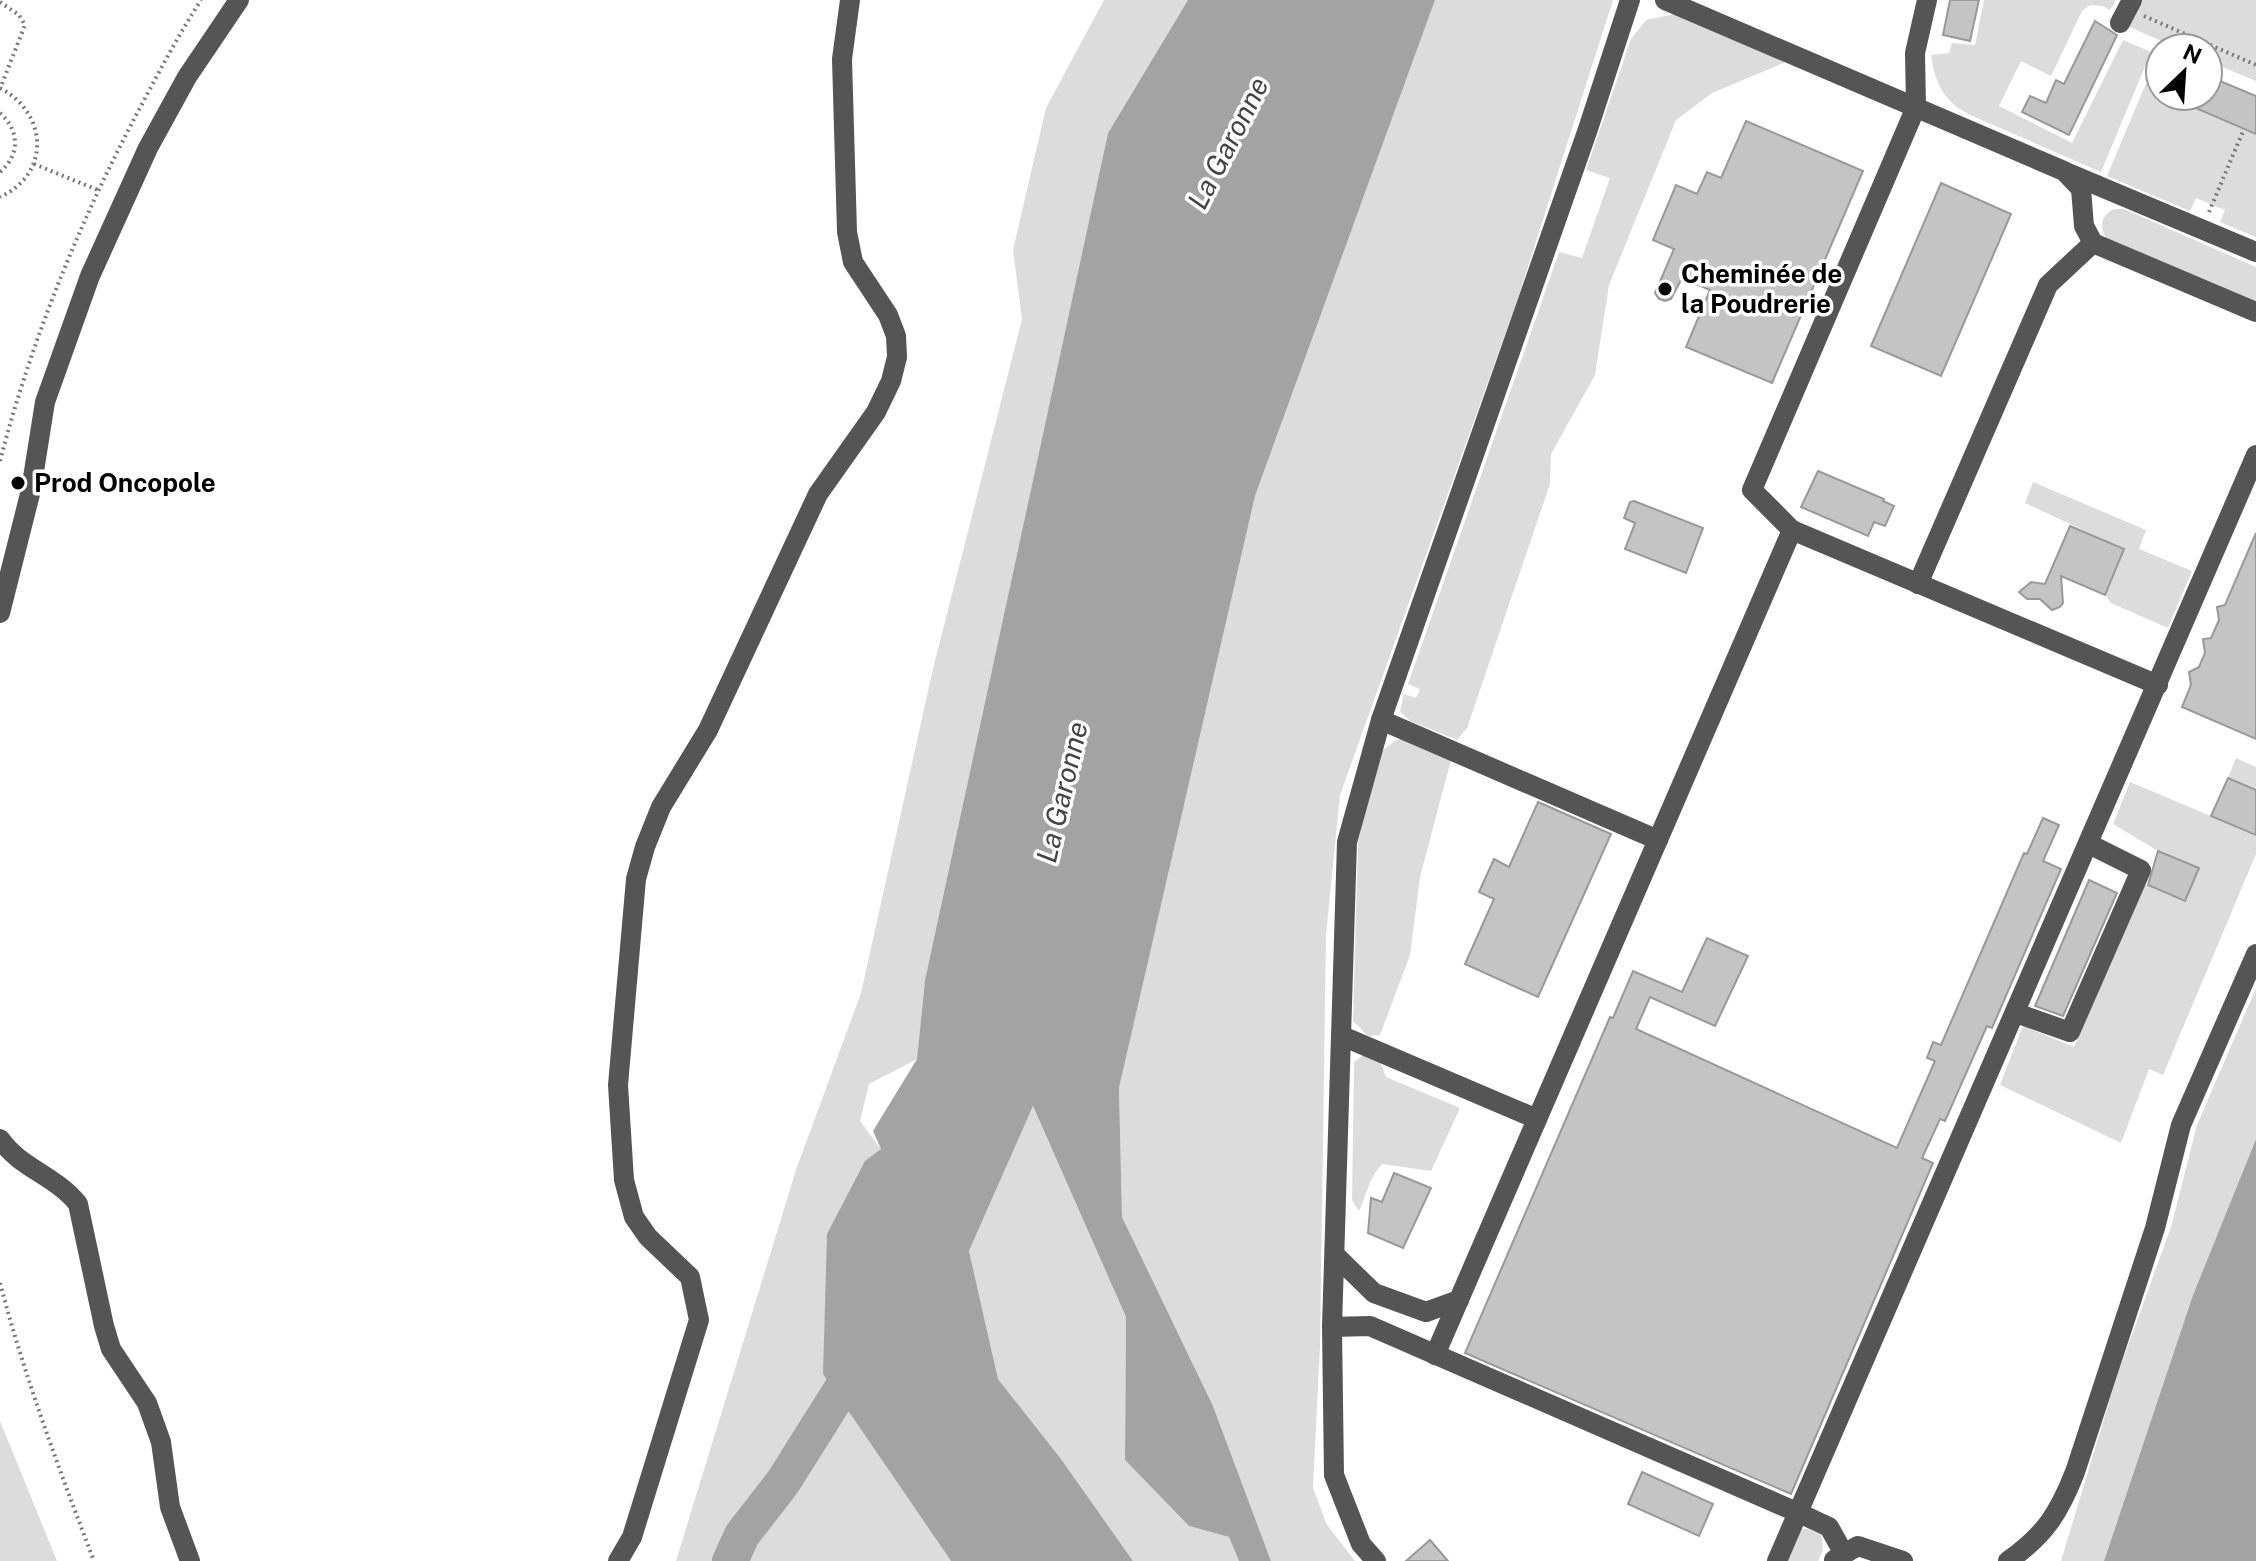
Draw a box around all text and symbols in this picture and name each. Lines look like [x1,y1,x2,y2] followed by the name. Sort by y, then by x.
[2144,32,2224,112] north arrow
[2179,38,2206,69] text: N
[1180,71,1275,214] water label: La Garonne
[1681,258,1842,319] place label: Cheminée de la Poudrerie
[1656,280,1674,298] marker: Cheminée de la Poudrerie
[34,467,216,498] place label: Prod Oncopole
[9,474,27,492] marker: Prod Oncopole
[1029,718,1094,866] water label: La Garonne

